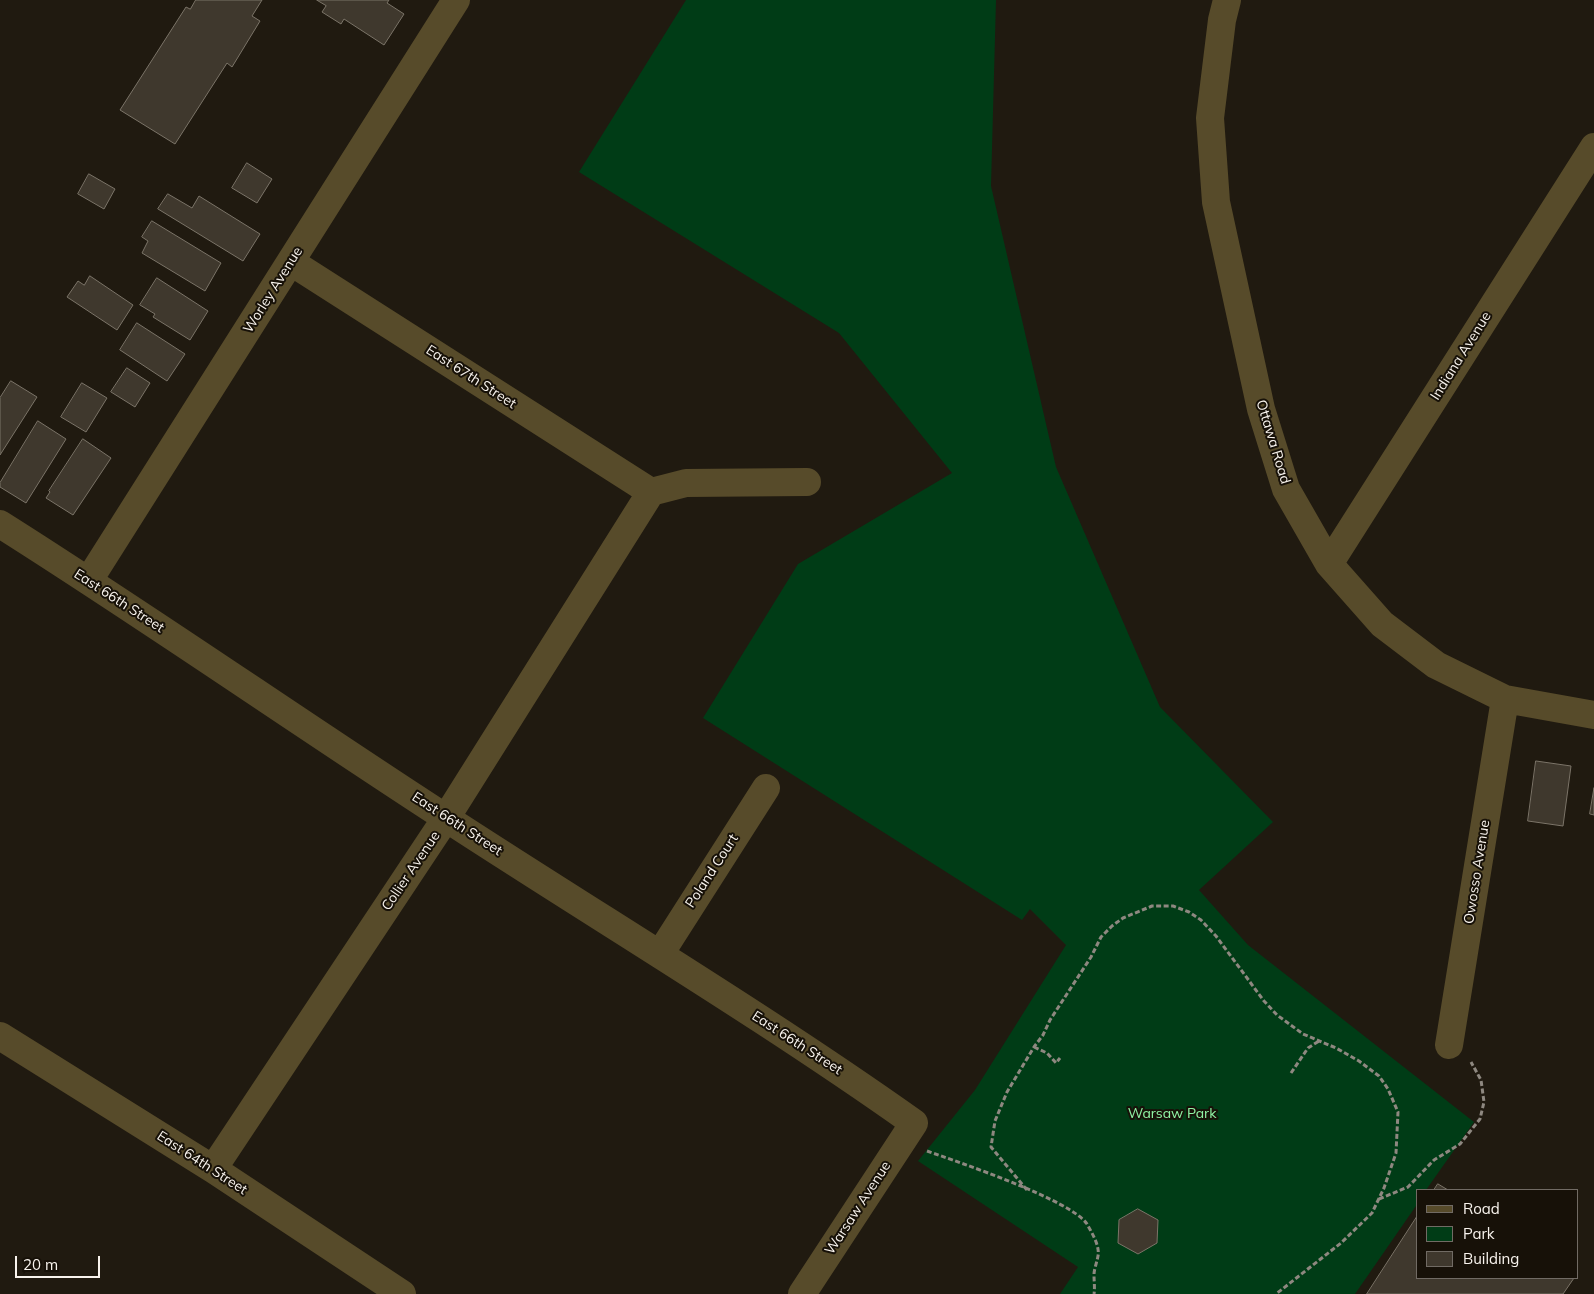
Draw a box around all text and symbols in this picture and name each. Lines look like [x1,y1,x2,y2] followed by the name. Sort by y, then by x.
[240,244,306,336] street label: Worley Avenue
[1427,309,1495,403] street label: Indiana Avenue
[423,342,519,412] street label: East 67th Street
[1252,398,1294,486] street label: Ottawa Road
[71,566,167,636] street label: East 66th Street
[409,789,505,859] street label: East 66th Street
[1460,819,1494,925] street label: Owosso Avenue
[378,828,444,914] street label: Collier Avenue
[682,831,742,911] street label: Poland Court
[749,1008,845,1078] street label: East 66th Street
[1128,1106,1216,1122] park label: Warsaw Park
[154,1128,250,1198] street label: East 64th Street
[822,1158,894,1258] street label: Warsaw Avenue
[1416,1189,1579,1279] legend
[1463,1199,1500,1218] text: Road
[1463,1224,1495,1243] text: Park
[18,1246,102,1278] scale bar
[1463,1249,1519,1268] text: Building
[23,1255,58,1274] text: 20 m

